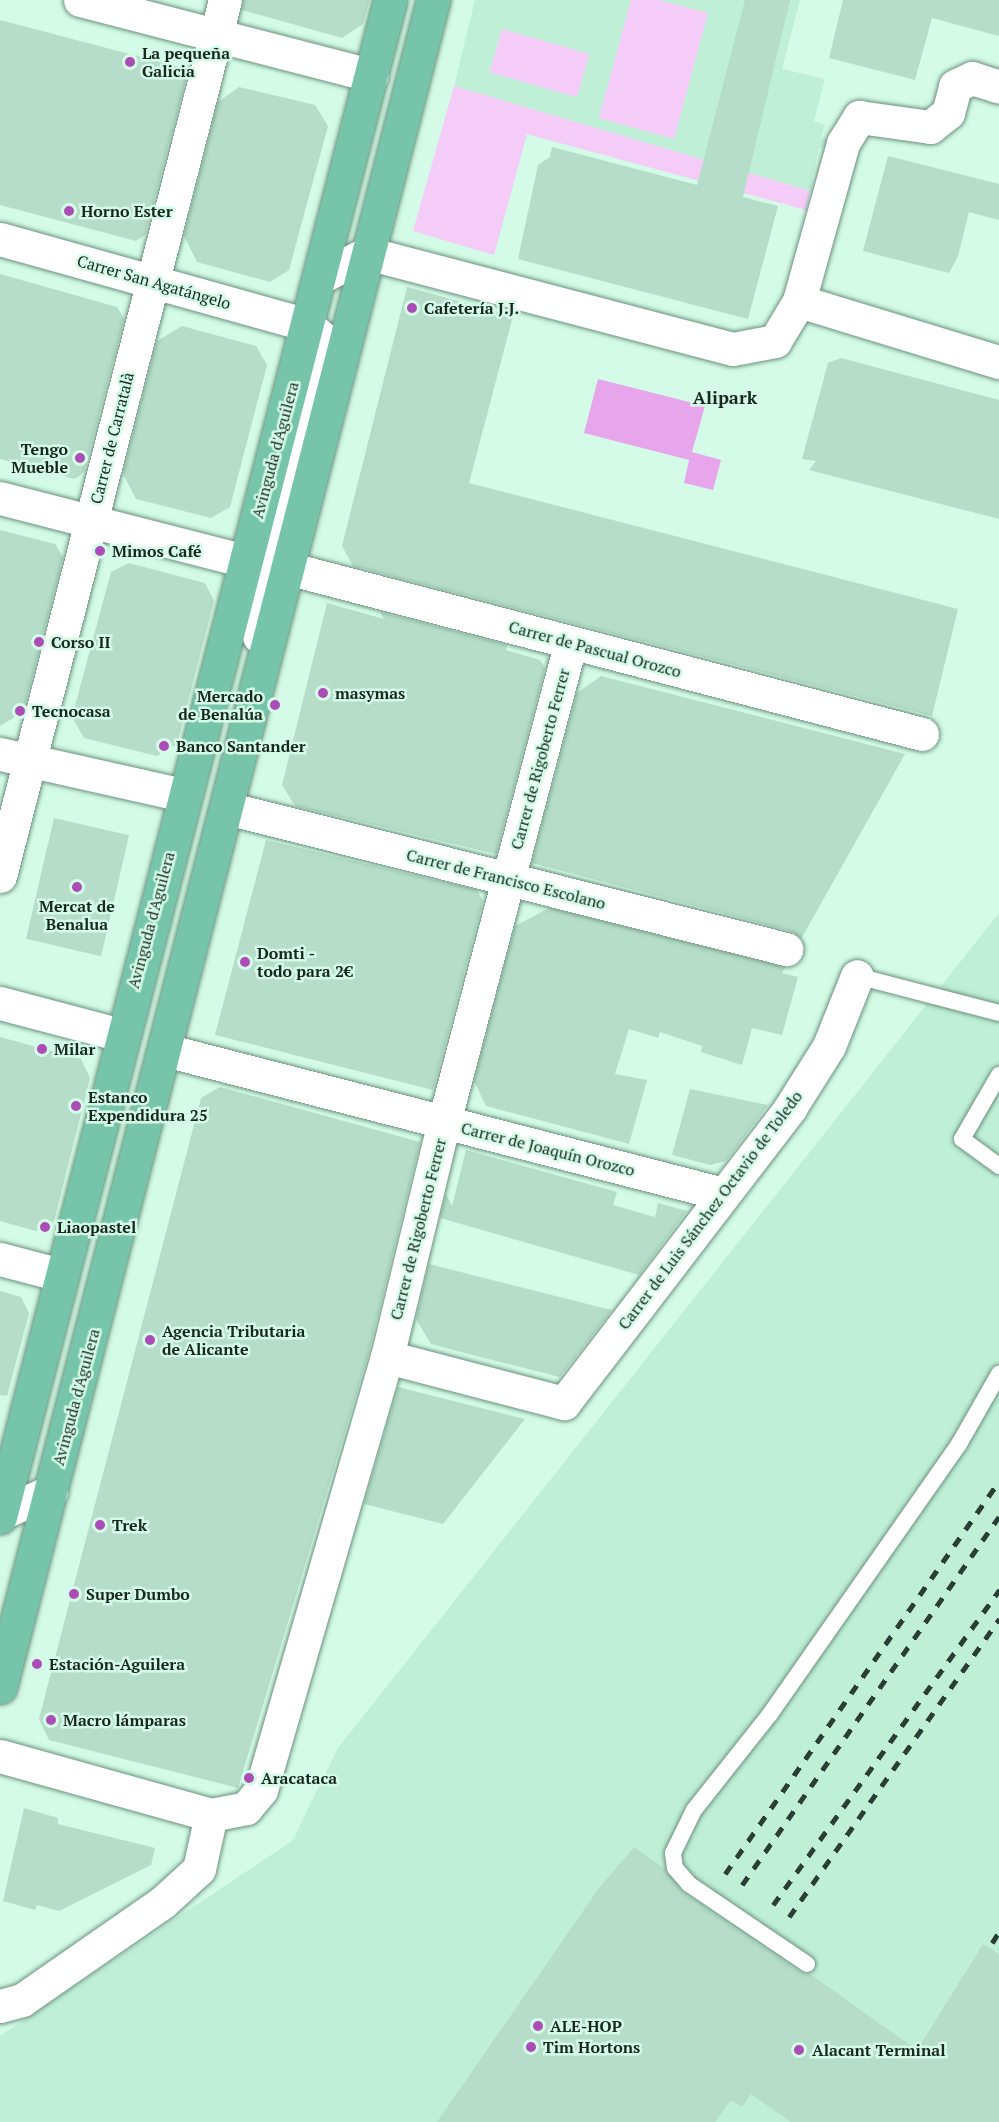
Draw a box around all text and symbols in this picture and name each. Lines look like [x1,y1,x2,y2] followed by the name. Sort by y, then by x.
[142,43,230,81] place label: La pequeña Galicia
[123,55,137,69] marker: La pequeña Galicia
[81,201,173,221] place label: Horno Ester
[62,204,76,218] marker: Horno Ester
[75,251,233,313] street label: Carrer San Agatángelo
[424,298,519,318] place label: Cafetería J.J.
[405,301,419,315] marker: Cafetería J.J.
[86,370,138,506] street label: Carrer de Carratalà
[247,379,303,521] street label: Avinguda d'Aguilera
[693,386,757,408] district label: Alipark
[11,439,68,477] place label: Tengo Mueble
[73,451,87,465] marker: Tengo Mueble
[112,541,202,561] place label: Mimos Café
[93,544,107,558] marker: Mimos Café
[507,617,683,681] street label: Carrer de Pascual Orozco
[51,632,110,652] place label: Corso II
[32,635,46,649] marker: Corso II
[507,666,573,852] street label: Carrer de Rigoberto Ferrer
[335,683,405,703] place label: masymas
[178,686,263,724] place label: Mercado de Benalúa
[316,686,330,700] marker: masymas
[268,698,282,712] marker: Mercado de Benalúa
[32,701,111,721] place label: Tecnocasa
[13,704,27,718] marker: Tecnocasa
[176,736,306,756] place label: Banco Santander
[157,739,171,753] marker: Banco Santander
[404,845,608,913] street label: Carrer de Francisco Escolano
[123,849,179,991] street label: Avinguda d'Aguilera
[70,880,84,894] marker: Mercat de Benalua
[39,896,115,934] place label: Mercat de Benalua
[257,943,353,981] place label: Domti - todo para 2€
[238,955,252,969] marker: Domti - todo para 2€
[54,1039,95,1059] place label: Milar
[35,1042,49,1056] marker: Milar
[88,1087,208,1125] place label: Estanco Expendidura 25
[614,1087,806,1333] street label: Carrer de Luis Sánchez Octavio de Toledo
[69,1099,83,1113] marker: Estanco Expendidura 25
[459,1118,637,1180] street label: Carrer de Joaquín Orozco
[386,1136,450,1322] street label: Carrer de Rigoberto Ferrer
[57,1217,136,1237] place label: Liaopastel
[38,1220,52,1234] marker: Liaopastel
[162,1321,305,1359] place label: Agencia Tributaria de Alicante
[48,1326,104,1468] street label: Avinguda d'Aguilera
[143,1333,157,1347] marker: Agencia Tributaria de Alicante
[112,1515,147,1535] place label: Trek
[93,1518,107,1532] marker: Trek
[86,1584,190,1604] place label: Super Dumbo
[67,1587,81,1601] marker: Super Dumbo
[49,1654,185,1674] place label: Estación-Aguilera
[30,1657,44,1671] marker: Estación-Aguilera
[63,1710,186,1730] place label: Macro lámparas
[44,1713,58,1727] marker: Macro lámparas
[261,1768,337,1788] place label: Aracataca
[242,1771,256,1785] marker: Aracataca
[550,2016,622,2036] place label: ALE-HOP
[531,2019,545,2033] marker: ALE-HOP
[543,2037,640,2057] place label: Tim Hortons
[524,2040,538,2054] marker: Tim Hortons
[812,2040,945,2060] place label: Alacant Terminal
[790,2041,808,2059] marker: Alacant Terminal

